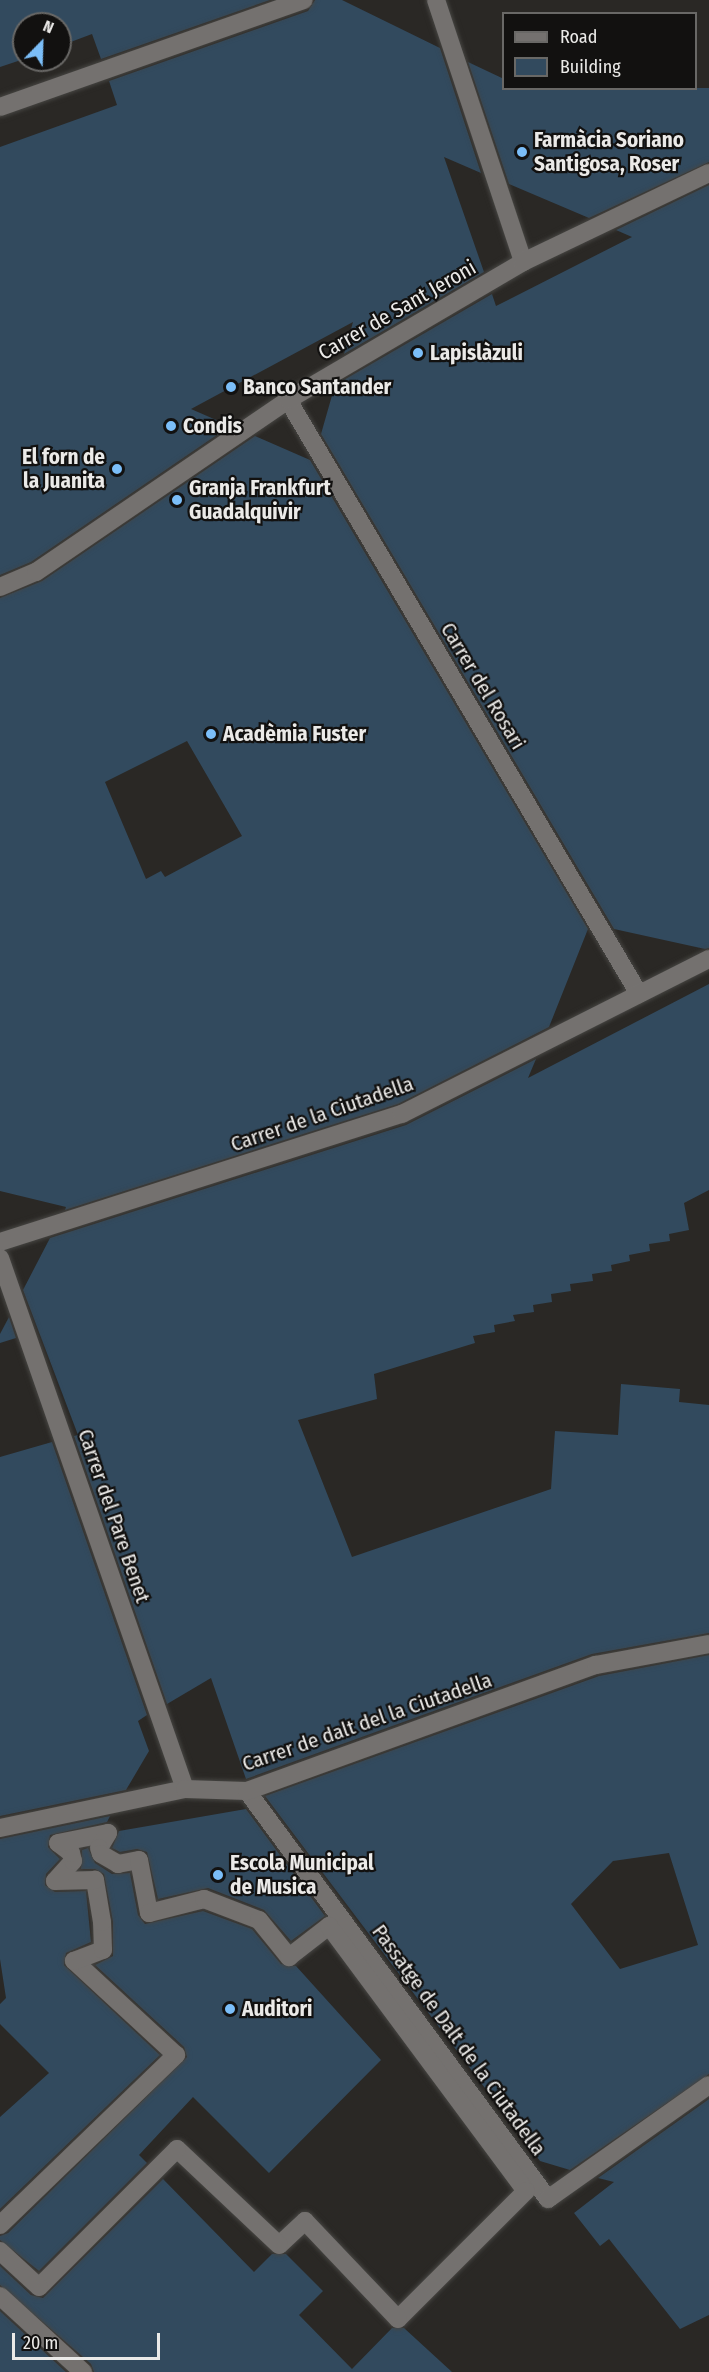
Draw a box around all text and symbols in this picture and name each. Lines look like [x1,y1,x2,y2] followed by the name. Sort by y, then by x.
[12,12,72,72] north arrow
[502,12,697,90] legend
[40,16,57,37] text: N
[560,26,597,48] text: Road
[560,56,621,78] text: Building
[534,127,684,177] place label: Farmàcia Soriano Santigosa, Roser
[515,145,529,159] marker: Farmàcia Soriano Santigosa, Roser
[314,255,480,365] street label: Carrer de Sant Jeroni
[430,340,523,366] place label: Lapislàzuli
[411,346,425,360] marker: Lapislàzuli
[243,374,391,400] place label: Banco Santander
[224,380,238,394] marker: Banco Santander
[183,413,242,439] place label: Condis
[164,419,178,433] marker: Condis
[22,444,105,494] place label: El forn de la Juanita
[110,462,124,476] marker: El forn de la Juanita
[189,475,331,525] place label: Granja Frankfurt Guadalquivir
[170,493,184,507] marker: Granja Frankfurt Guadalquivir
[435,618,531,754] street label: Carrer del Rosari
[223,721,366,747] place label: Acadèmia Fuster
[204,727,218,741] marker: Acadèmia Fuster
[227,1071,417,1157] street label: Carrer de la Ciutadella
[72,1426,156,1606] street label: Carrer del Pare Benet
[239,1667,495,1777] street label: Carrer de dalt del la Ciutadella
[230,1850,374,1900] place label: Escola Municipal de Musica
[211,1868,225,1882] marker: Escola Municipal de Musica
[367,1920,551,2160] street label: Passatge de Dalt de la Ciutadella
[242,1996,313,2022] place label: Auditori
[223,2002,237,2016] marker: Auditori
[15,2321,164,2359] scale bar
[23,2332,58,2354] text: 20 m

